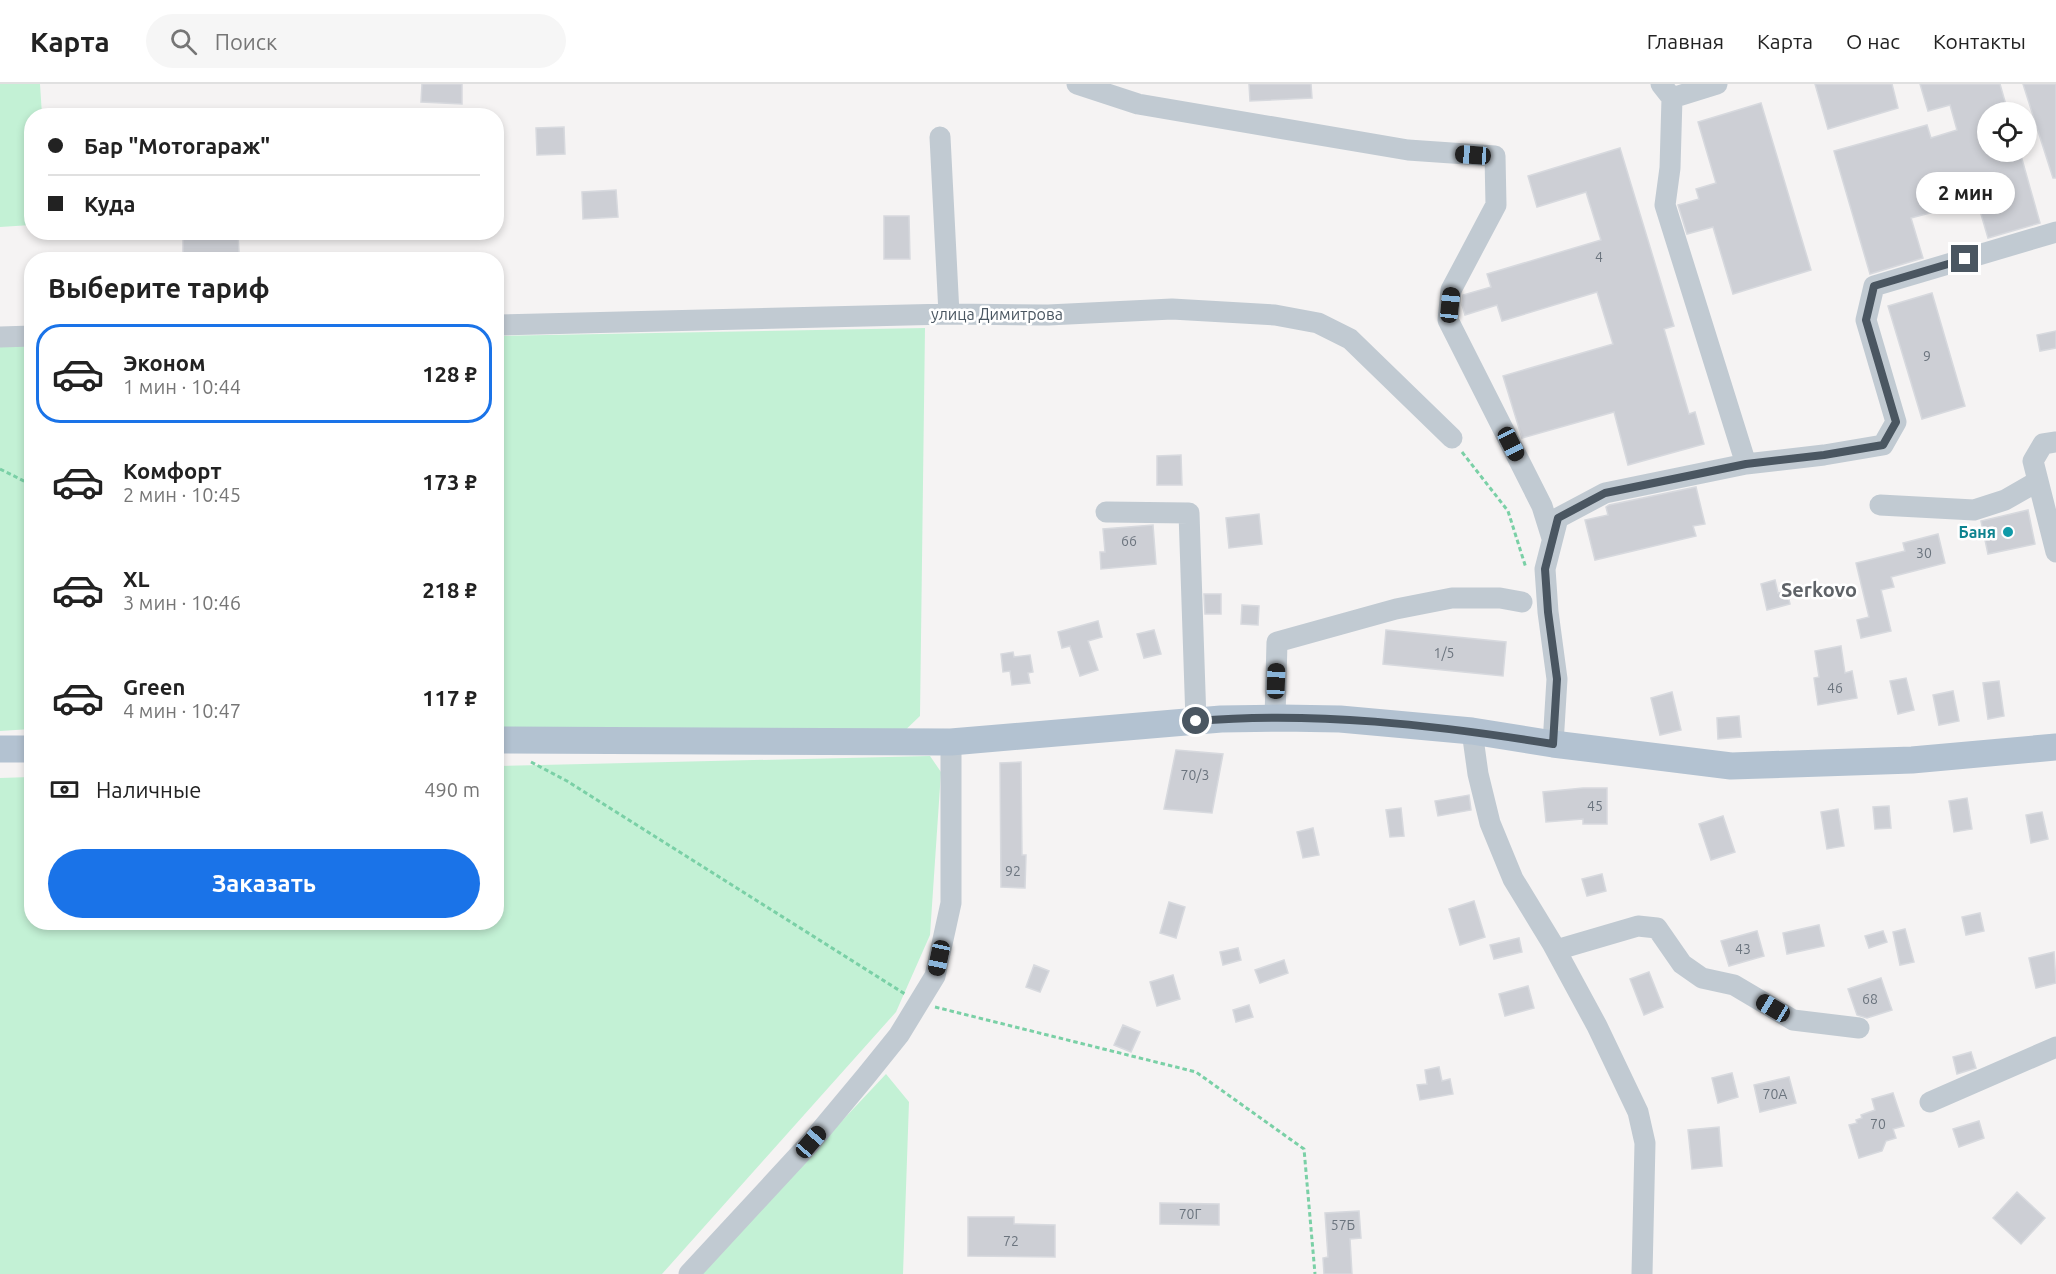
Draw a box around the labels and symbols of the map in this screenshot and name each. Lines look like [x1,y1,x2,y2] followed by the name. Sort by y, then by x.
[1454,145,1492,165] car
[1916,172,2014,214] callout: 2 мин
[1951,245,1978,272] route end
[1595,249,1603,265] house number: 4
[1439,286,1461,324] car
[931,305,1063,323] street label: улица Димитрова
[1923,348,1931,364] house number: 9
[1495,424,1527,464] car
[1958,523,1996,541] place label: Баня
[2001,525,2015,539] marker: Баня
[1121,533,1137,549] house number: 66
[1916,545,1932,561] house number: 30
[1781,578,1857,601] district label: Serkovo
[1434,645,1454,661] house number: 1/5
[1266,663,1286,699] car
[1827,680,1843,696] house number: 46
[1182,707,1209,734] route start
[1181,767,1209,783] house number: 70/3
[1587,798,1603,814] house number: 45
[1005,863,1021,879] house number: 92
[926,939,952,977] car
[1735,941,1751,957] house number: 43
[1753,991,1793,1025] car
[1862,991,1878,1007] house number: 68
[1763,1086,1787,1102] house number: 70А
[1870,1116,1886,1132] house number: 70
[792,1123,830,1161] car
[1179,1206,1201,1222] house number: 70Г
[1331,1217,1355,1233] house number: 57Б
[1003,1233,1019,1249] house number: 72

